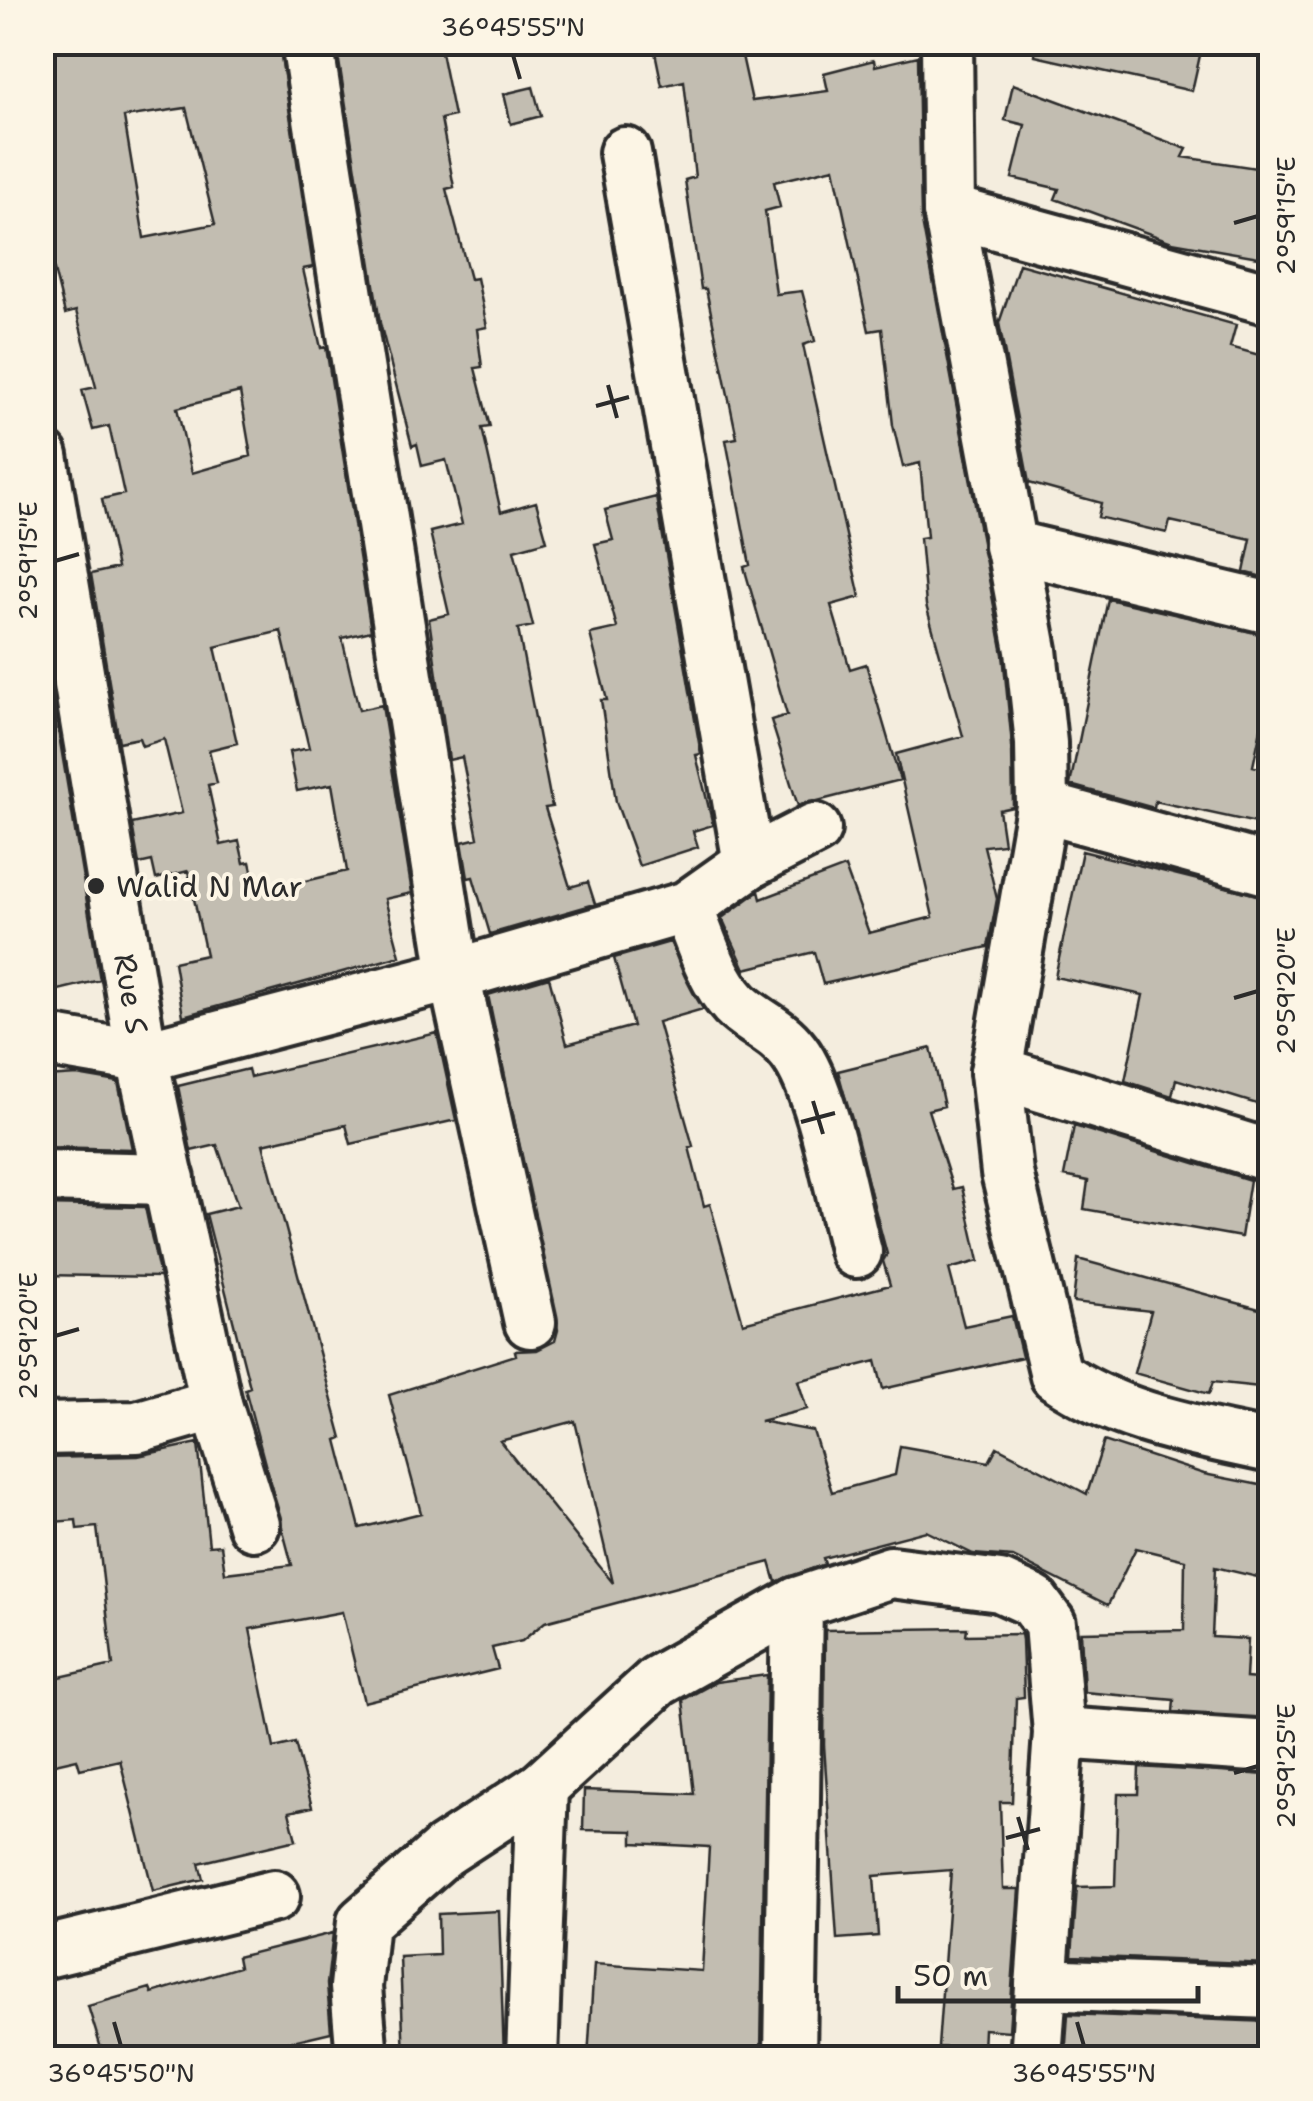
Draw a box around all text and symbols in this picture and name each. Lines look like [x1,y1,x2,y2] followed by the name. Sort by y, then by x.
[441,10,585,44] text: 36°45'55"N
[1269,156,1303,276] text: 2°59'15"E
[11,501,45,621] text: 2°59'15"E
[116,866,303,907] place label: Walid N Mar
[85,875,107,897] marker: Walid N Mar
[1269,927,1303,1055] text: 2°59'20"E
[105,950,158,1037] street label: Rue S
[11,1272,45,1400] text: 2°59'20"E
[1269,1703,1303,1829] text: 2°59'25"E
[898,1941,1198,2003] scale bar
[913,1955,988,1996] text: 50 m
[47,2056,195,2090] text: 36°45'50"N
[1012,2056,1156,2090] text: 36°45'55"N

